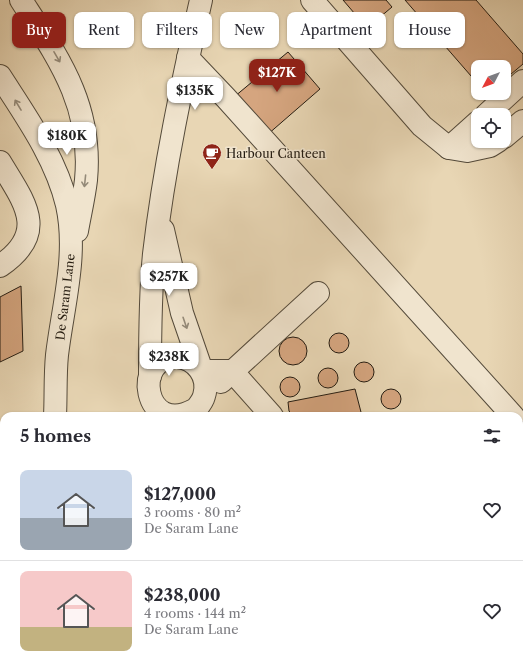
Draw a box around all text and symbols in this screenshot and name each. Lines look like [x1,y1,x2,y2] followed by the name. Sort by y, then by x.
[12,12,66,48] chip: Buy
[74,12,134,48] chip: Rent
[142,12,212,48] chip: Filters
[220,12,279,48] chip: New
[287,12,386,48] chip: Apartment
[394,12,465,48] chip: House
[53,51,61,63] one-way arrow
[249,59,305,93] pin: $127K
[471,60,511,100] north arrow
[471,60,511,148] map controls
[258,64,296,80] text: $127K
[167,77,223,111] pin: $135K
[176,82,214,98] text: $135K
[14,99,22,111] one-way arrow
[471,108,511,148] button: locate
[39,122,95,156] pin: $180K
[47,127,87,143] text: $180K
[201,142,223,170] cafe icon: Harbour Canteen
[226,146,326,161] place label: Harbour Canteen
[81,174,89,187] one-way arrow
[52,253,78,341] street label: De Saram Lane
[141,263,197,297] pin: $257K
[149,268,189,284] text: $257K
[182,316,189,329] one-way arrow
[141,343,197,377] pin: $238K
[149,348,189,364] text: $238K
[481,425,503,447] icon: filters
[20,426,91,446] text: 5 homes
[144,484,216,504] text: $127,000
[52,486,100,534] icon: home
[481,499,503,521] icon: heart
[144,504,241,520] text: 3 rooms · 80 m²
[144,520,239,536] text: De Saram Lane
[144,585,221,605] text: $238,000
[52,587,100,635] icon: home
[481,600,503,622] icon: heart
[144,605,246,621] text: 4 rooms · 144 m²
[144,621,239,637] text: De Saram Lane

